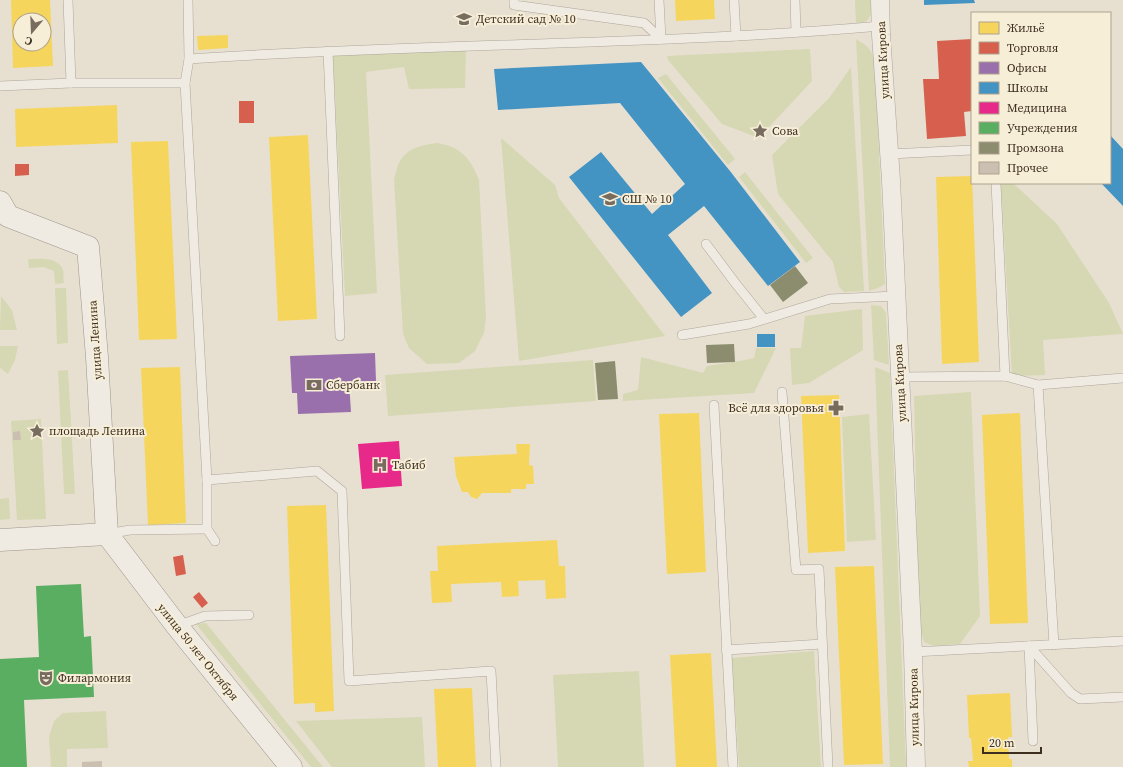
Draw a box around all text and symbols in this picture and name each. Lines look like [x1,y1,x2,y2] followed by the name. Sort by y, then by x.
[455,10,473,28] school or university icon: Детский сад № 10
[476,11,576,27] place label: Детский сад № 10
[12,12,52,52] north arrow
[971,12,1111,184] legend
[873,20,893,99] street label: улица Кирова
[1007,20,1045,36] text: Жильё
[23,33,35,49] text: С
[1007,40,1058,56] text: Торговля
[1007,60,1047,76] text: Офисы
[1007,80,1048,96] text: Школы
[1007,100,1068,116] text: Медицина
[1007,120,1078,136] text: Учреждения
[751,122,769,140] place icon: Сова
[772,123,799,139] place label: Сова
[1007,140,1065,156] text: Промзона
[1007,160,1048,176] text: Прочее
[601,190,619,208] school or university icon: СШ № 10
[622,191,672,207] place label: СШ № 10
[84,299,106,380] street label: улица Ленина
[890,343,910,422] street label: улица Кирова
[305,376,323,394] bank icon: Сбербанк
[326,377,380,393] place label: Сбербанк
[827,399,845,417] pharmacy icon: Всё для здоровья
[728,400,824,416] place label: Всё для здоровья
[28,422,46,440] place icon: площадь Ленина
[49,423,146,439] place label: площадь Ленина
[371,456,389,474] hospital icon: Табиб
[392,457,426,473] place label: Табиб
[154,600,242,704] street label: улица 50 лет Октября
[905,667,923,746] street label: улица Кирова
[37,669,55,687] theatre icon: Филармония
[58,670,131,686] place label: Филармония
[983,729,1041,755] scale bar
[989,735,1015,751] text: 20 m

